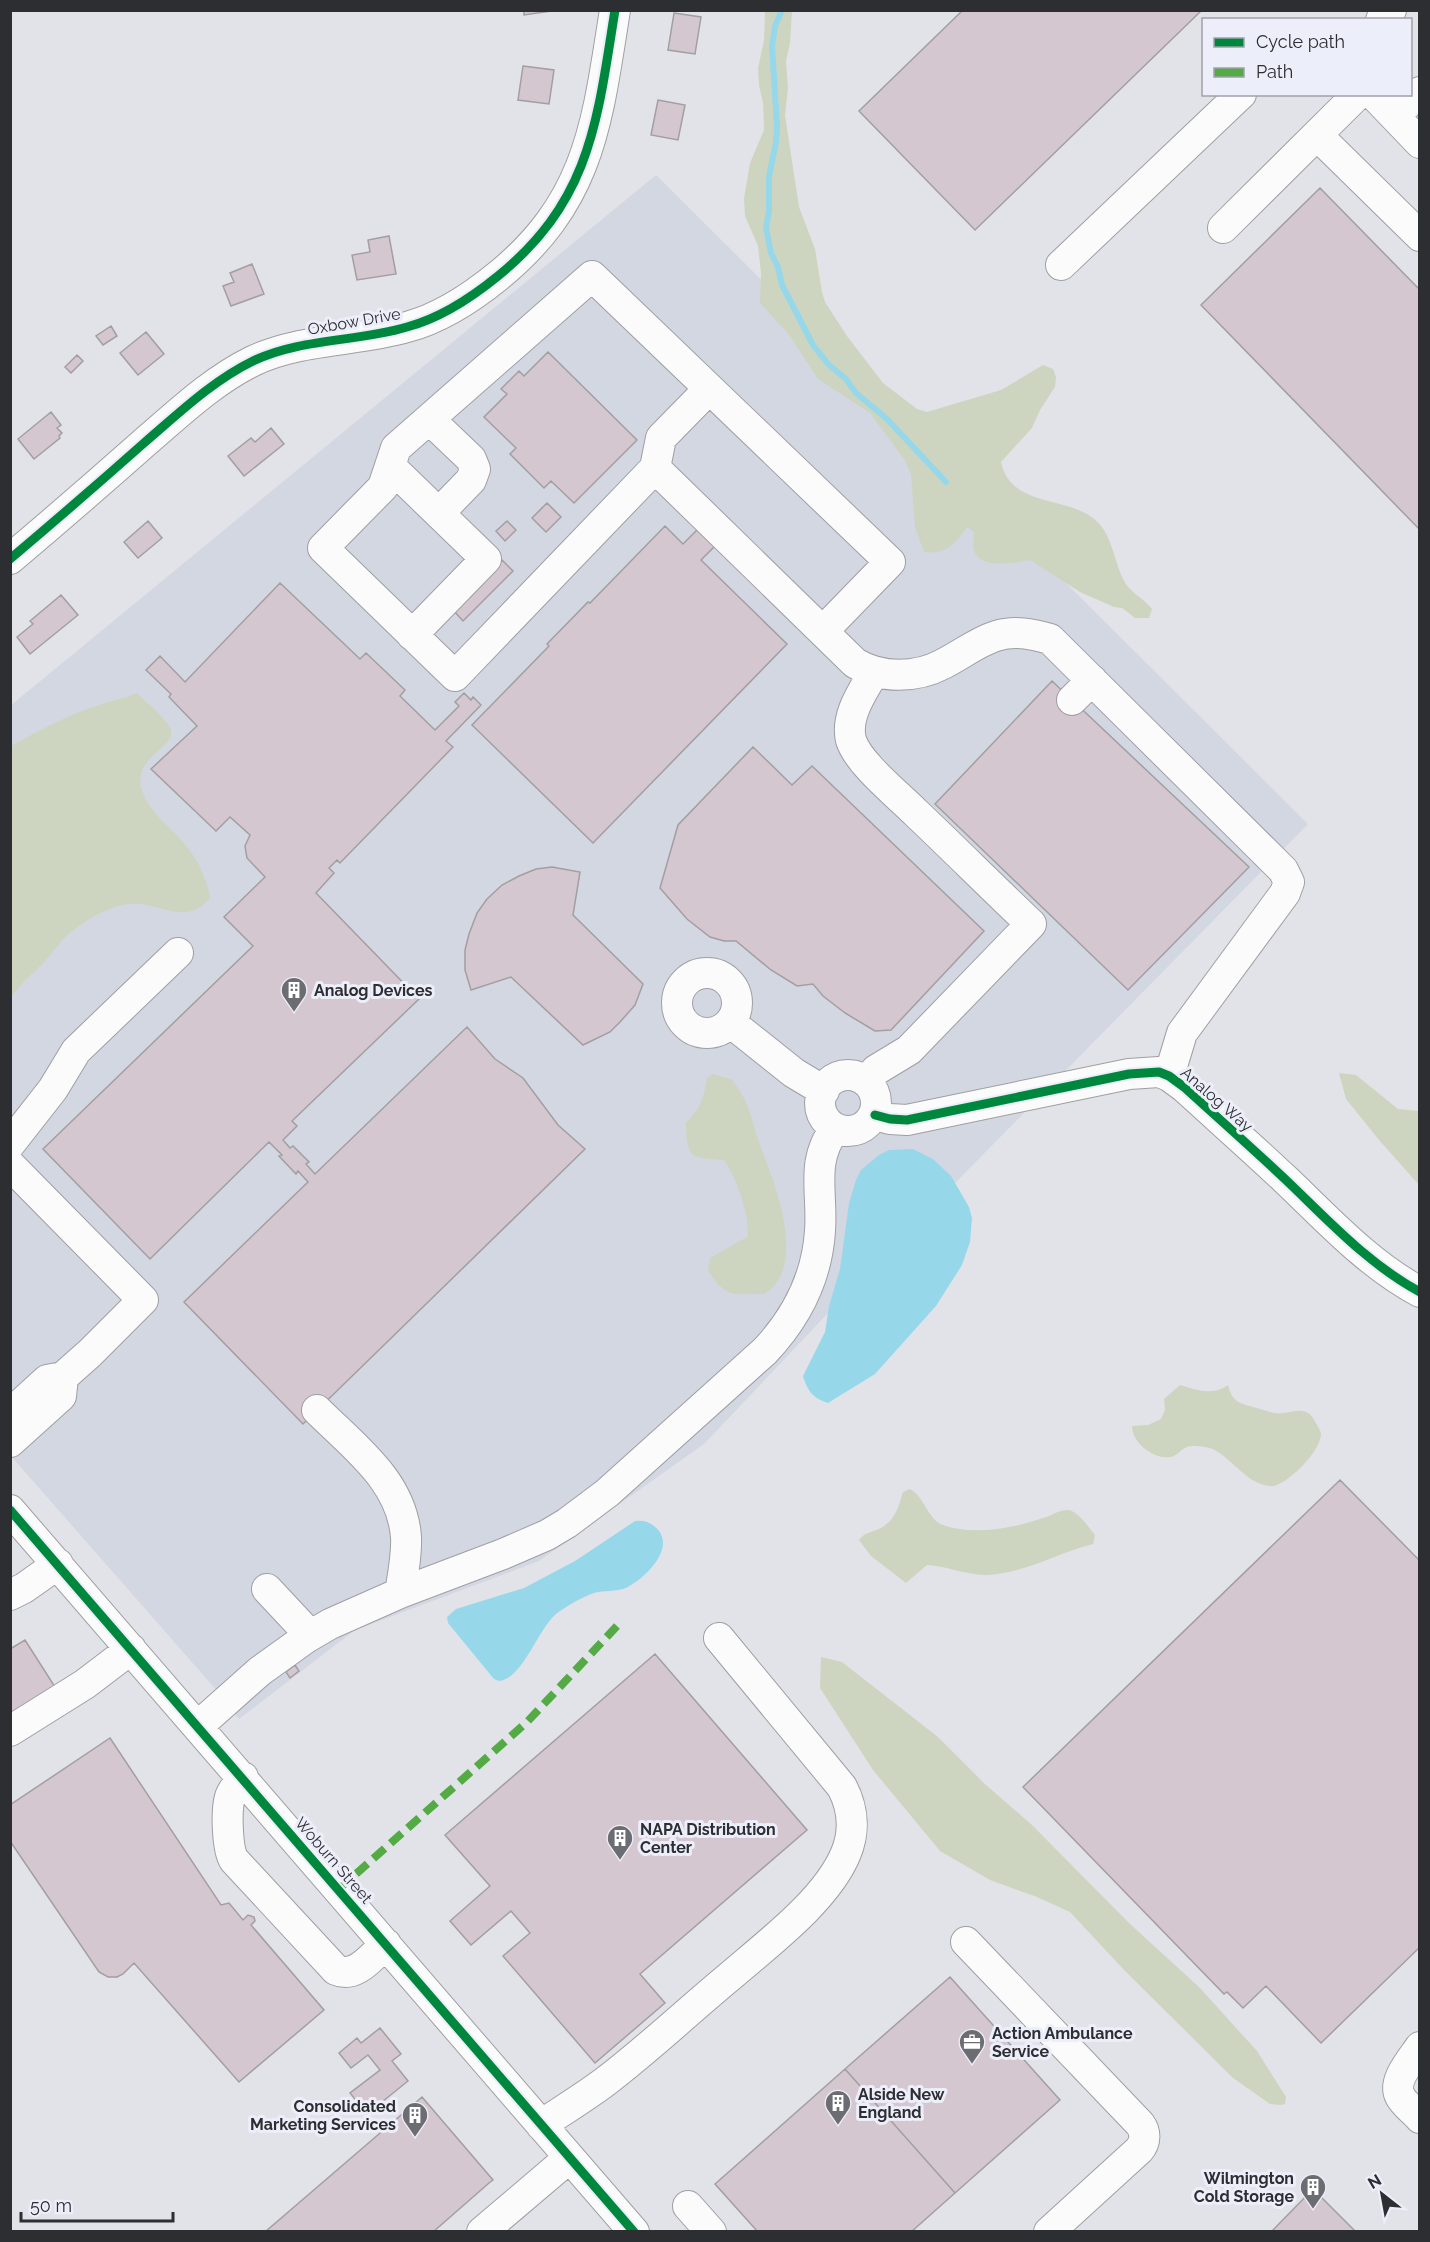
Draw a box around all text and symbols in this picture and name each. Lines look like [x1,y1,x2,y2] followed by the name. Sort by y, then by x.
[1202,18,1412,96] legend
[1256,31,1345,52] text: Cycle path
[1256,61,1293,82] text: Path
[306,304,402,339] street label: Oxbow Drive
[279,975,309,1013] building icon: Analog Devices
[314,981,433,1000] place label: Analog Devices
[1177,1063,1257,1136] street label: Analog Way
[291,1813,377,1908] street label: Woburn Street
[640,1820,776,1857] place label: NAPA Distribution Center
[605,1823,635,1861] building icon: NAPA Distribution Center
[992,2024,1133,2061] place label: Action Ambulance Service
[957,2027,987,2065] office icon: Action Ambulance Service
[858,2085,945,2122] place label: Alside New England
[823,2088,853,2126] building icon: Alside New England
[250,2097,396,2134] place label: Consolidated Marketing Services
[400,2100,430,2138] building icon: Consolidated Marketing Services
[1352,2164,1412,2224] north arrow
[1194,2169,1294,2206] place label: Wilmington Cold Storage
[1364,2170,1385,2193] text: N
[1298,2172,1328,2210] building icon: Wilmington Cold Storage
[21,2185,172,2223] scale bar
[30,2195,72,2216] text: 50 m

